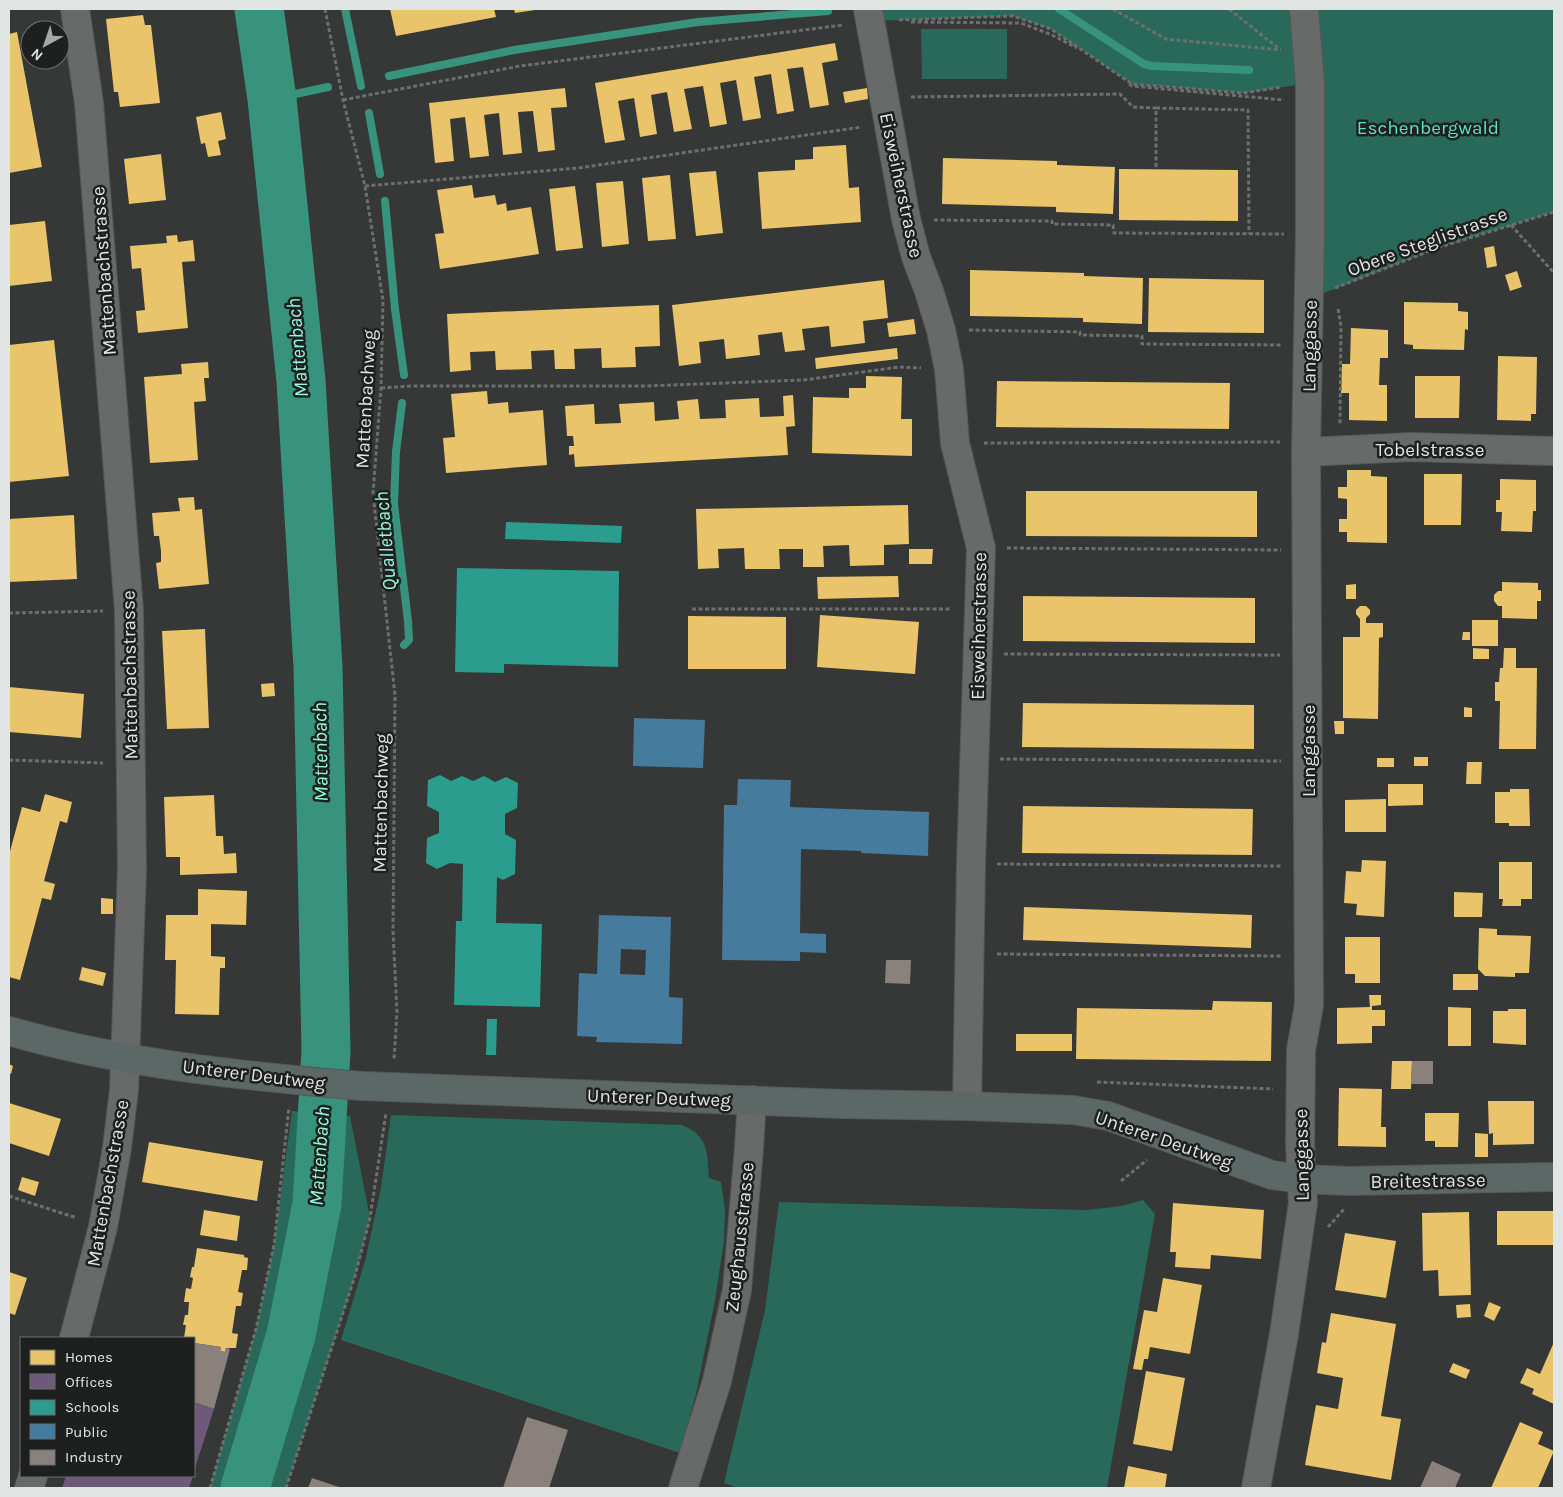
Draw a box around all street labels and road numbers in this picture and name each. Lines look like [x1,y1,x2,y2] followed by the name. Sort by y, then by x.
[875,111,927,260] street label: Eisweiherstrasse
[87,186,121,356] street label: Mattenbachstrasse
[1344,203,1510,281] street label: Obere Steglistrasse
[1298,300,1322,392] street label: Langgasse
[351,329,381,469] street label: Mattenbachweg
[1376,439,1484,461] street label: Tobelstrasse
[967,552,991,700] street label: Eisweiherstrasse
[118,590,142,760] street label: Mattenbachstrasse
[1298,705,1320,797] street label: Langgasse
[369,733,393,873] street label: Mattenbachweg
[181,1055,327,1095] street label: Unterer Deutweg
[587,1084,732,1112] street label: Unterer Deutweg
[82,1098,134,1268] street label: Mattenbachstrasse
[1092,1106,1236,1174] street label: Unterer Deutweg
[1290,1109,1314,1201] street label: Langgasse
[721,1161,759,1313] street label: Zeughausstrasse
[1370,1169,1486,1193] street label: Breitestrasse

